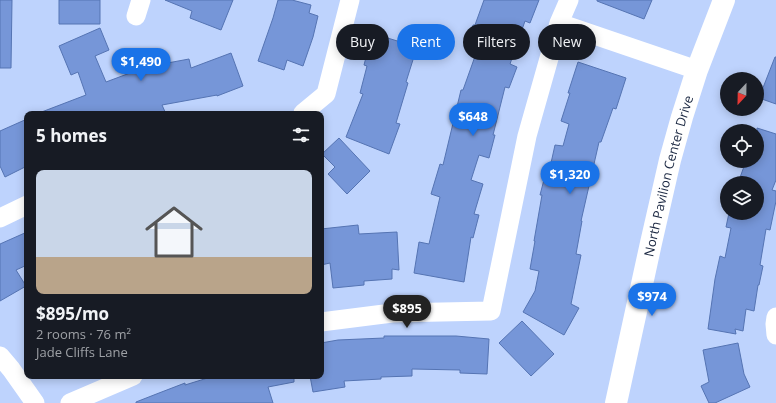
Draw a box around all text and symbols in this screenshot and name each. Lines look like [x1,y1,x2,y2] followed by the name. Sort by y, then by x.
[336,24,389,60] chip: Buy
[397,24,455,60] chip: Rent
[463,24,530,60] chip: Filters
[538,24,596,60] chip: New
[108,48,174,82] pin: $1,490
[121,52,161,70] text: $1,490
[720,72,764,116] north arrow
[720,72,764,220] map controls
[639,93,697,258] street label: North Pavilion Center Drive
[449,103,497,137] pin: $648
[458,107,488,125] text: $648
[36,124,107,147] text: 5 homes
[290,124,312,146] icon: filters
[720,124,764,168] button: locate
[537,161,603,195] pin: $1,320
[550,165,590,183] text: $1,320
[720,176,764,220] button: layers
[138,196,210,268] icon: home
[628,283,676,317] pin: $974
[637,287,667,305] text: $974
[383,295,431,329] pin: $895
[392,299,422,317] text: $895
[36,302,109,325] text: $895/mo
[36,325,131,343] text: 2 rooms · 76 m²
[36,343,128,361] text: Jade Cliffs Lane

